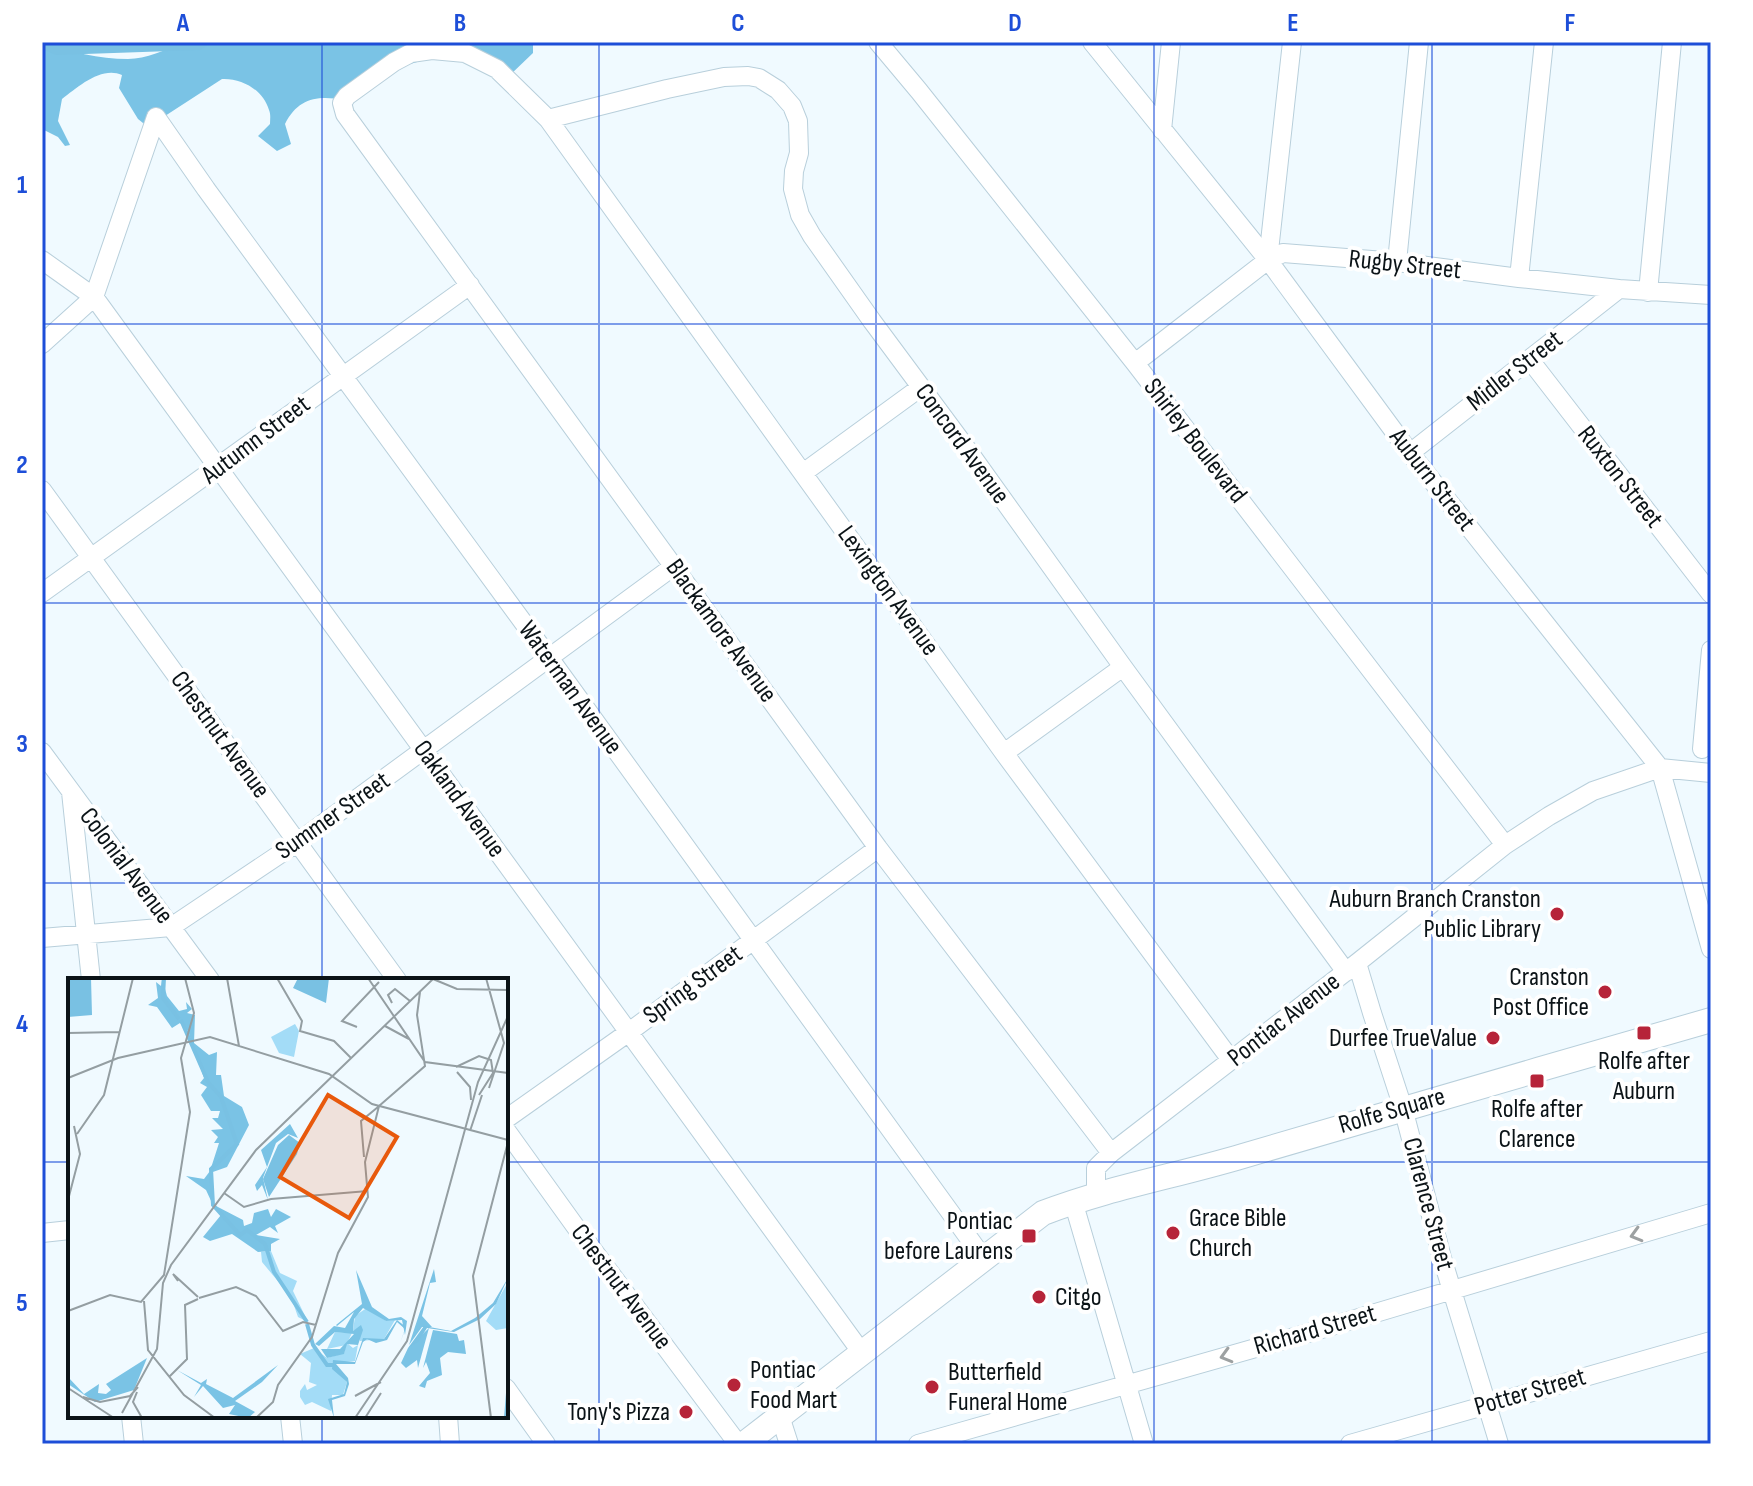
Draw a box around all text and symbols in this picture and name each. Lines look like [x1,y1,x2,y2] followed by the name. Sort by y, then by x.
[176,8,190,39] text: A
[454,8,466,39] text: B
[731,8,745,39] text: C
[1008,8,1022,39] text: D
[1287,8,1299,39] text: E
[1565,8,1576,39] text: F
[17,170,27,201] text: 1
[1347,244,1463,286] street label: Rugby Street
[1461,324,1569,418] street label: Midler Street
[1137,372,1253,510] street label: Shirley Boulevard
[908,378,1016,510] street label: Concord Avenue
[195,389,316,491] street label: Autumn Street
[1570,420,1670,534] street label: Ruxton Street
[1382,422,1482,537] street label: Auburn Street
[16,450,28,481] text: 2
[831,520,945,662] street label: Lexington Avenue
[659,553,783,709] street label: Blackamore Avenue
[511,615,629,761] street label: Waterman Avenue
[164,666,276,804] street label: Chestnut Avenue
[16,729,28,760] text: 3
[406,734,512,864] street label: Oakland Avenue
[270,765,396,867] street label: Summer Street
[72,802,180,930] street label: Colonial Avenue
[1329,884,1541,945] place label: Auburn Branch Cranston Public Library
[1548,905,1566,923] marker: Auburn Branch Cranston Public Library
[637,939,749,1031] street label: Spring Street
[1493,962,1589,1023] place label: Cranston Post Office
[1222,967,1346,1073] street label: Pontiac Avenue
[68,978,508,1418] inset map
[1596,983,1614,1001] marker: Cranston Post Office
[16,1009,28,1040] text: 4
[1329,1023,1477,1054] place label: Durfee TrueValue
[1635,1024,1653,1042] marker: Rolfe after Auburn
[1484,1029,1502,1047] marker: Durfee TrueValue
[1598,1046,1691,1107] place label: Rolfe after Auburn
[1528,1072,1546,1090] marker: Rolfe after Clarence
[1335,1081,1449,1141] street label: Rolfe Square
[1491,1094,1584,1155] place label: Rolfe after Clarence
[1395,1134,1461,1274] street label: Clarence Street
[1189,1203,1286,1264] place label: Grace Bible Church
[884,1206,1013,1267] place label: Pontiac before Laurens
[564,1218,678,1356] street label: Chestnut Avenue
[1164,1224,1182,1242] marker: Grace Bible Church
[1630,1226,1644,1242] one-way arrow
[1020,1227,1038,1245] marker: Pontiac before Laurens
[1055,1282,1101,1313] place label: Citgo
[16,1288,28,1319] text: 5
[1030,1288,1048,1306] marker: Citgo
[1251,1298,1380,1362] street label: Richard Street
[1219,1347,1233,1363] one-way arrow
[750,1355,837,1416] place label: Pontiac Food Mart
[948,1357,1067,1418] place label: Butterfield Funeral Home
[1471,1361,1589,1423] street label: Potter Street
[725,1376,743,1394] marker: Pontiac Food Mart
[923,1378,941,1396] marker: Butterfield Funeral Home
[567,1397,670,1428] place label: Tony's Pizza
[677,1403,695,1421] marker: Tony's Pizza

